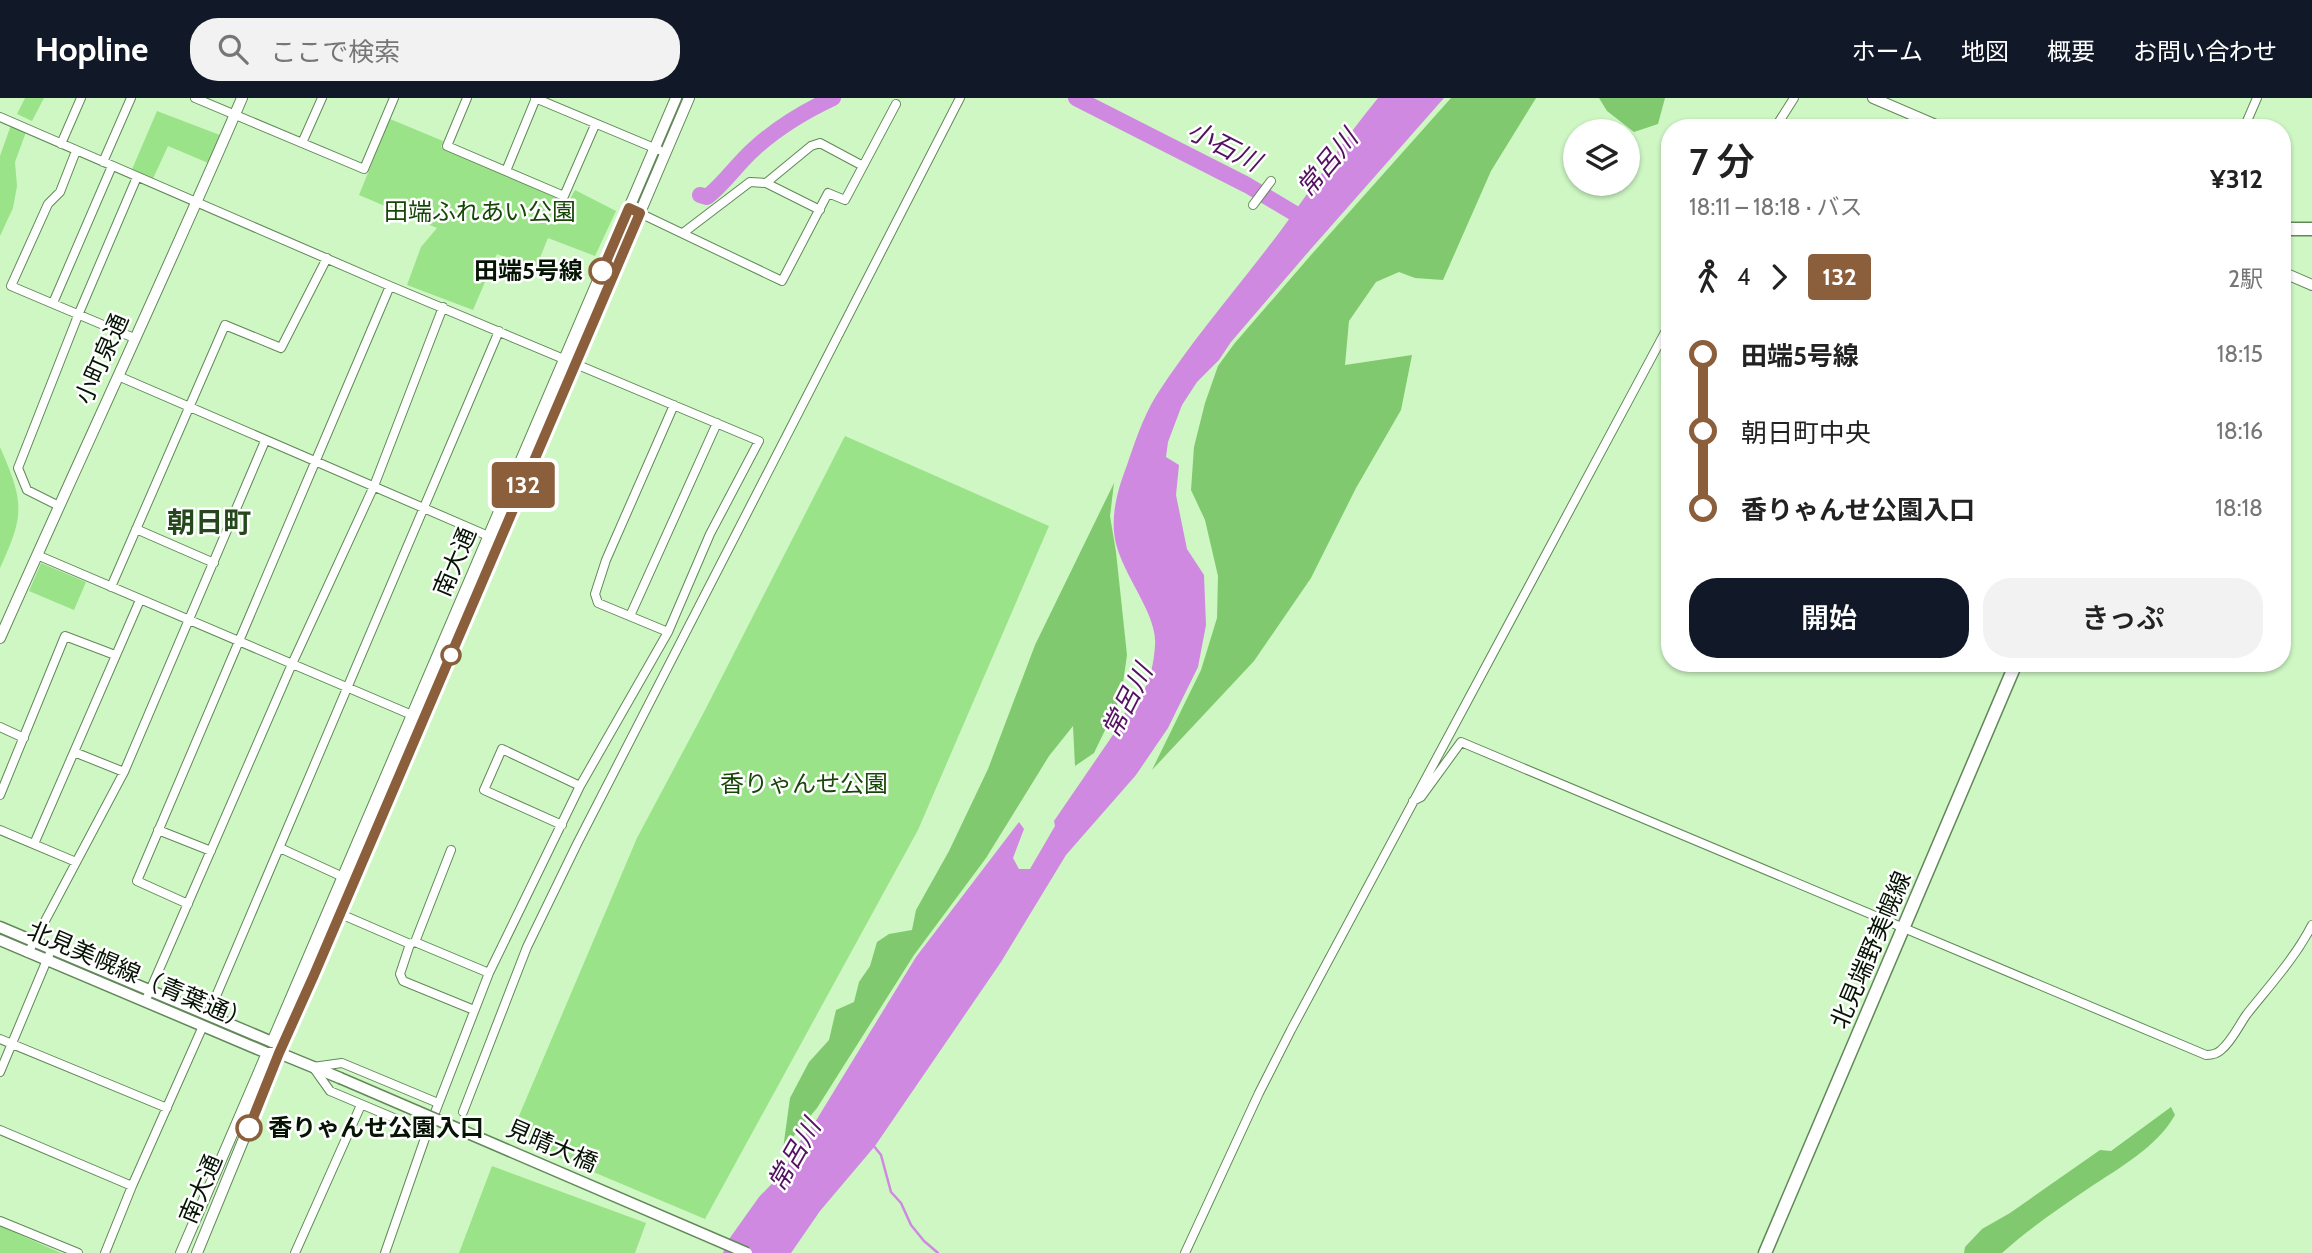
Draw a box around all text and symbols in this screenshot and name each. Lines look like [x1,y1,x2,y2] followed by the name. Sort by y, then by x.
[190,18,680,81] search box
[35,29,148,69] text: Hopline
[214,30,252,68] icon: search
[270,36,400,68] text: ここで検索
[1852,37,1923,66] text: ホーム
[1961,37,2009,66] text: 地図
[2047,37,2095,66] text: 概要
[2133,37,2277,66] text: お問い合わせ
[1182,114,1269,179] water label: 小石川
[1563,119,1640,196] map controls
[1563,119,1640,196] button: layers
[1290,121,1366,203] water label: 常呂川
[1689,138,1755,185] text: 7 分
[2210,163,2263,195] text: ¥312
[1689,193,1863,221] text: 18:11 – 18:18 · バス
[384,197,576,226] park label: 田端ふれあい公園
[474,256,583,285] place label: 田端5号線
[589,258,615,284] marker: 田端5号線
[1689,258,1727,296] icon: walk
[1760,258,1798,296] icon: forward
[1822,262,1857,291] text: 132
[1737,263,1750,291] text: 4
[2228,265,2263,293] text: 2駅
[69,309,134,409] street label: 小町泉通
[1741,340,1859,372] text: 田端5号線
[2217,340,2263,368] text: 18:15
[1741,417,1871,449] text: 朝日町中央
[2216,417,2263,445] text: 18:16
[483,462,563,508] line badge: 132
[506,470,540,499] text: 132
[1741,494,1975,526] text: 香りゃんせ公園入口
[2215,494,2263,522] text: 18:18
[167,505,251,539] district label: 朝日町
[427,523,482,601] street label: 南大通
[1689,578,1969,658] button: 開始
[1983,578,2263,658] button: きっぷ
[441,645,461,665] unlabelled marker
[1095,656,1160,743] water label: 常呂川
[720,769,888,798] park label: 香りゃんせ公園
[1824,867,1917,1033] street label: 北見端野美幌線
[23,915,255,1036] street label: 北見美幌線（青葉通）
[761,1111,829,1197] water label: 常呂川
[268,1113,484,1142] place label: 香りゃんせ公園入口
[502,1113,602,1178] street label: 見晴大橋
[236,1115,262,1141] marker: 香りゃんせ公園入口
[173,1150,228,1228] street label: 南大通

